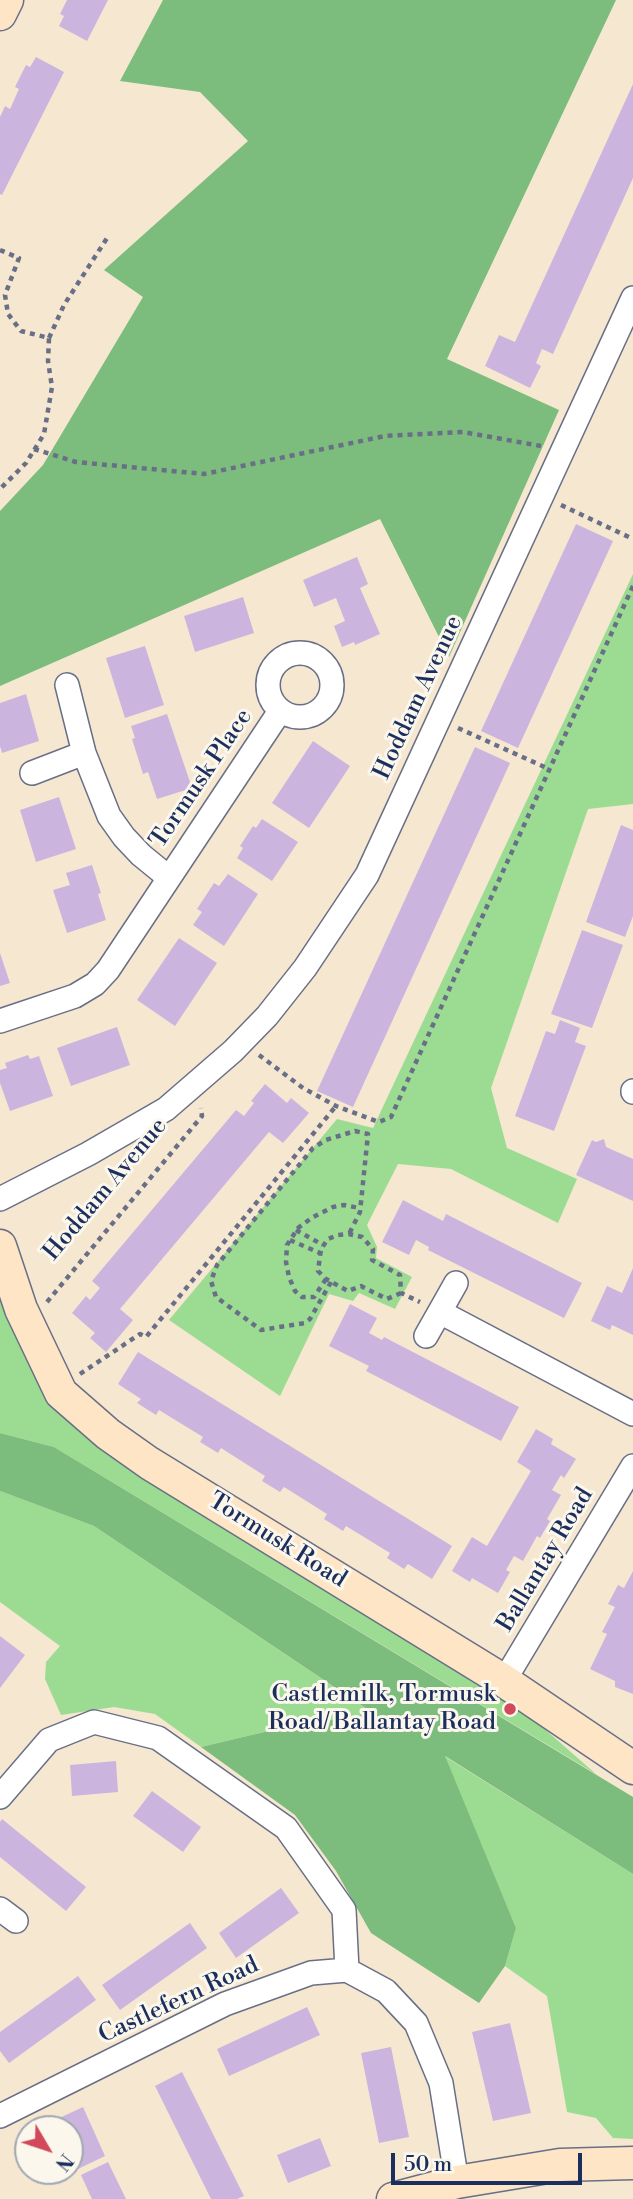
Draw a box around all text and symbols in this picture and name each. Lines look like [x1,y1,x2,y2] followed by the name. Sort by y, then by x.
[369,612,469,784] street label: Hoddam Avenue
[145,704,259,854] street label: Tormusk Place
[38,1113,174,1267] street label: Hoddam Avenue
[492,1483,600,1637] street label: Ballantay Road
[203,1487,351,1595] street label: Tormusk Road
[268,1681,496,1737] place label: Castlemilk, Tormusk Road/ Ballantay Road
[502,1701,518,1717] marker: Castlemilk, Tormusk Road/ Ballantay Road
[94,1951,264,2051] street label: Castlefern Road
[14,2115,84,2185] north arrow
[395,2140,586,2184] scale bar
[50,2149,78,2175] text: N
[404,2152,452,2178] text: 50 m

